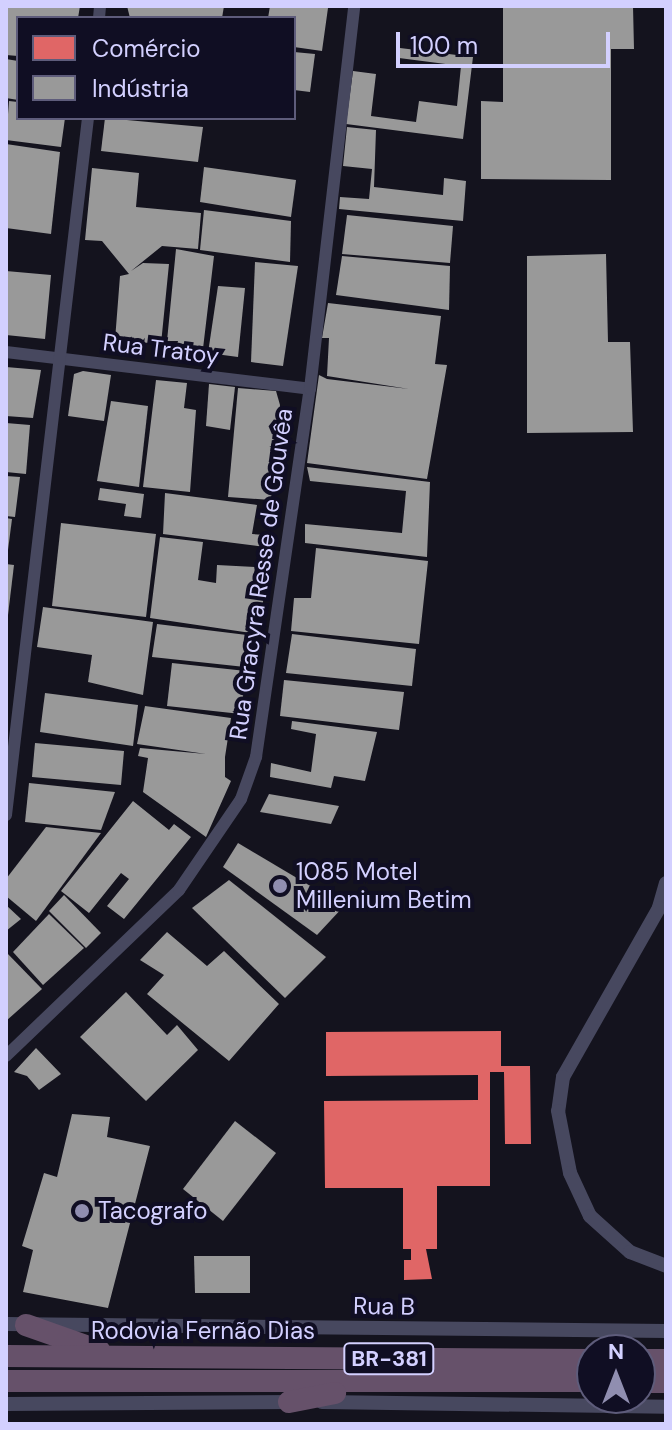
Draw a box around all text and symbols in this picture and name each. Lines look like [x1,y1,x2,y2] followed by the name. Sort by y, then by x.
[16,16,296,120] legend
[400,16,614,66] scale bar
[410,30,478,61] text: 100 m
[92,33,201,64] text: Comércio
[92,73,189,104] text: Indústria
[101,328,221,370] street label: Rua Tratoy
[223,407,299,741] street label: Rua Gracyra Resse de Gouvêa
[296,858,472,914] place label: 1085 Motel Millenium Betim
[271,877,289,895] marker: 1085 Motel Millenium Betim
[98,1197,207,1225] place label: Tacografo
[73,1202,91,1220] marker: Tacografo
[353,1291,415,1321] street label: Rua B
[91,1317,315,1345] street label: Rodovia Fernão Dias
[576,1334,656,1414] north arrow
[608,1337,624,1366] text: N
[343,1341,435,1377] road number: BR-381

